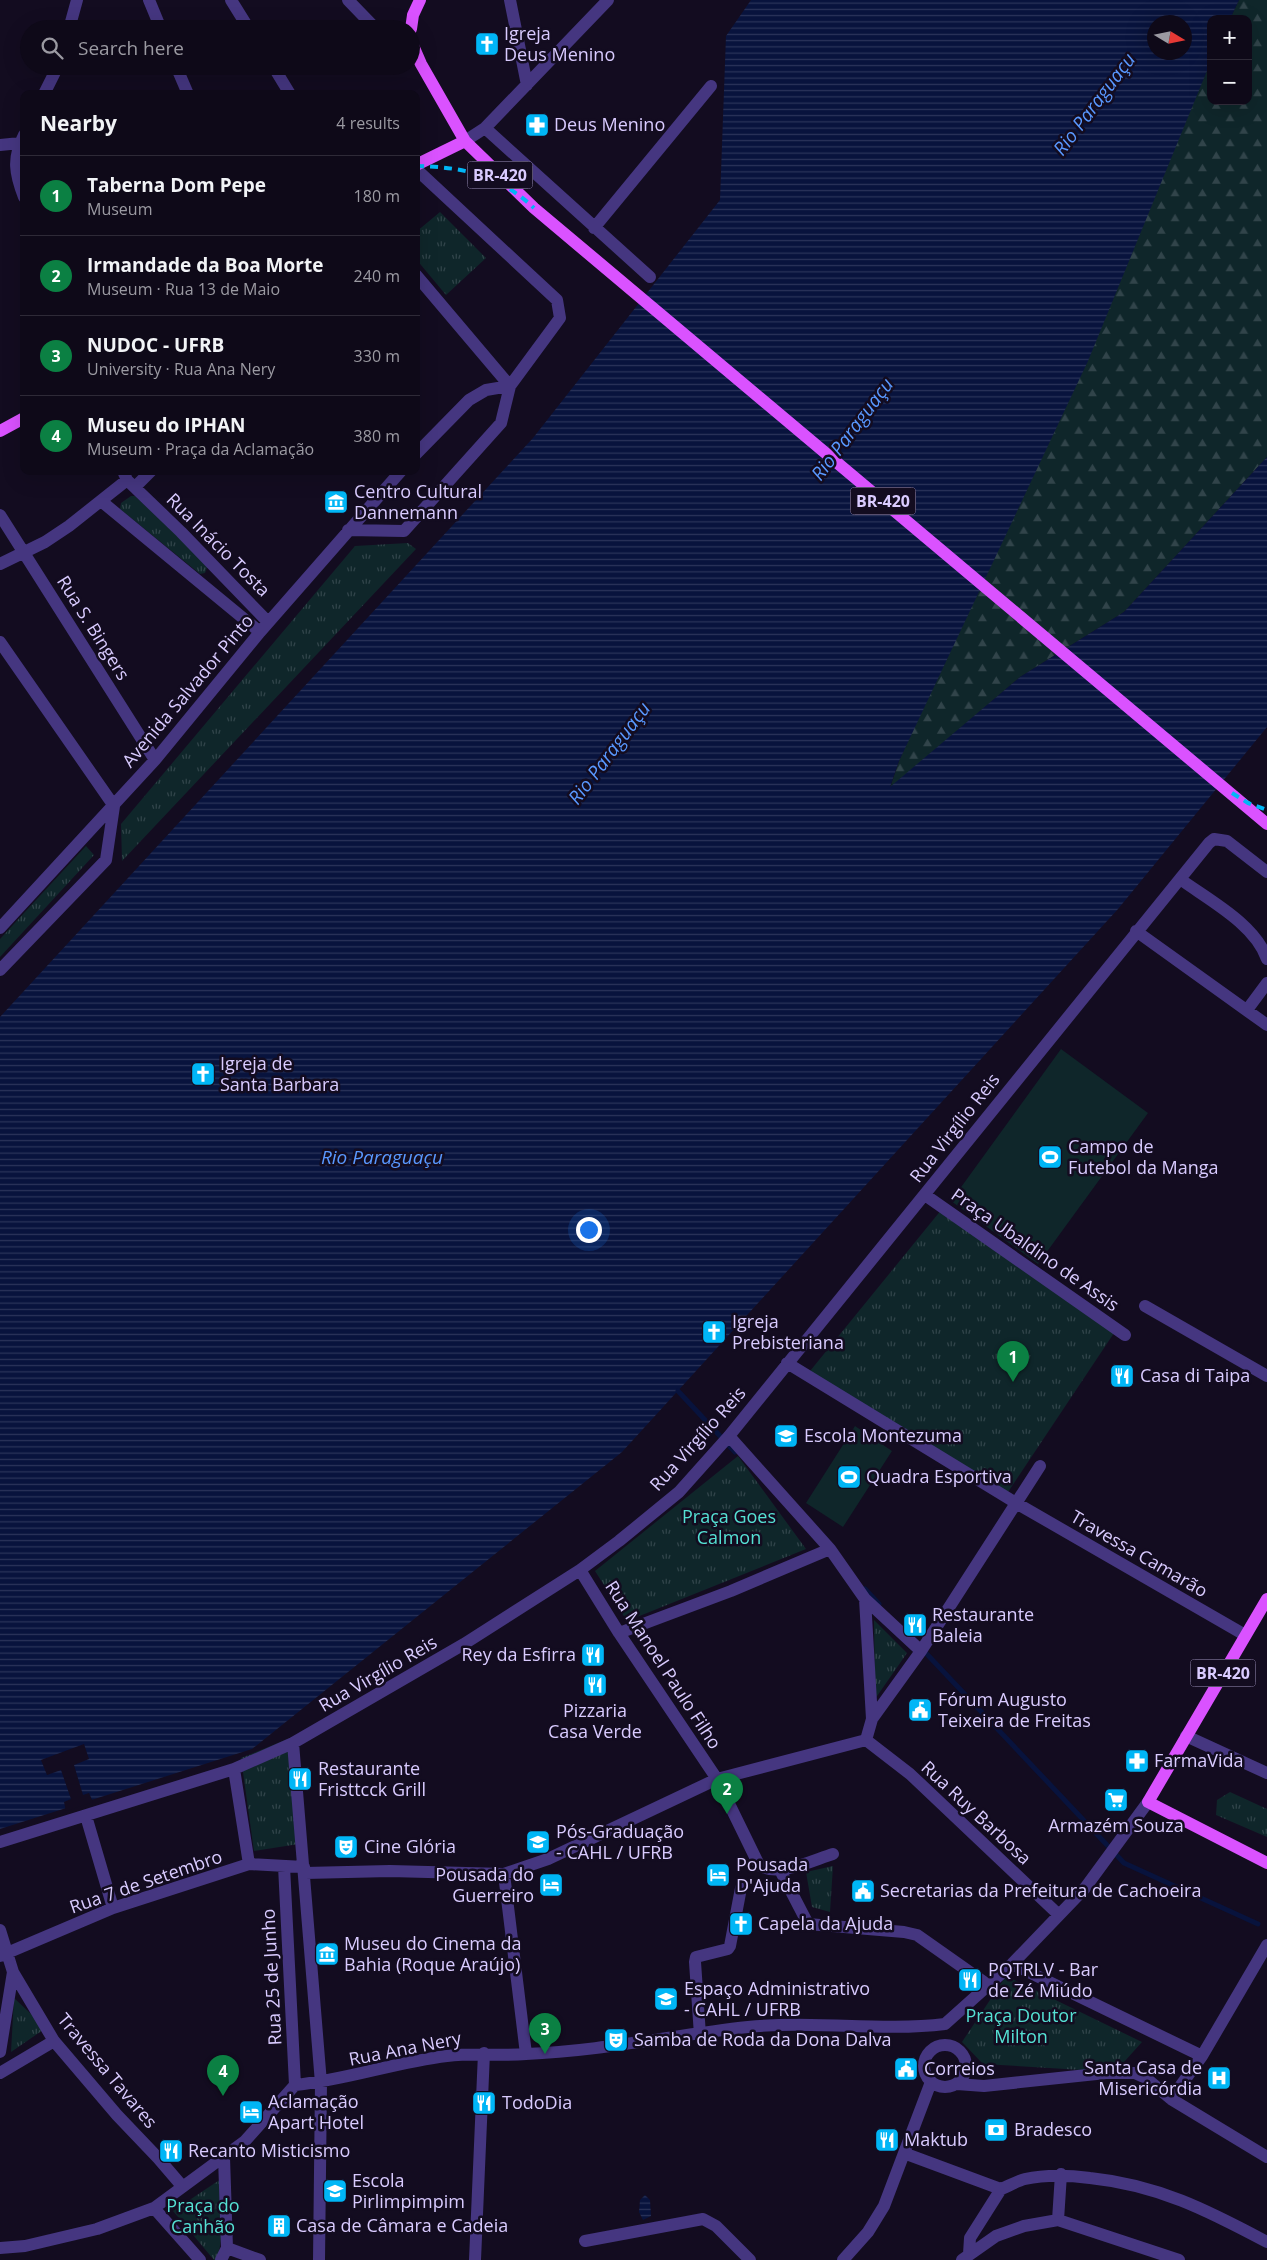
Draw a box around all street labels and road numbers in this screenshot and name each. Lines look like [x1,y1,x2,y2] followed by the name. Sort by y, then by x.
[468,162,532,188] road number: BR-420
[162,487,276,601] street label: Rua Inácio Tosta
[850,488,916,514] road number: BR-420
[52,571,136,684] street label: Rua S. Bingers
[116,609,258,772] street label: Avenida Salvador Pinto
[904,1068,1005,1187] street label: Rua Virgílio Reis
[947,1182,1124,1316] street label: Praça Ubaldino de Assis
[644,1381,751,1496] street label: Rua Virgílio Reis
[1067,1504,1212,1602] street label: Travessa Camarão
[600,1576,727,1753] street label: Rua Manoel Paulo Filho
[314,1630,441,1717] street label: Rua Virgílio Reis
[1190,1660,1256,1686] road number: BR-420
[917,1755,1037,1869] street label: Rua Ruy Barbosa
[66,1844,225,1918] street label: Rua 7 de Setembro
[255,1908,287,2046] street label: Rua 25 de Junho
[53,2008,163,2133] street label: Travessa Tavares
[347,2025,464,2071] street label: Rua Ana Nery

